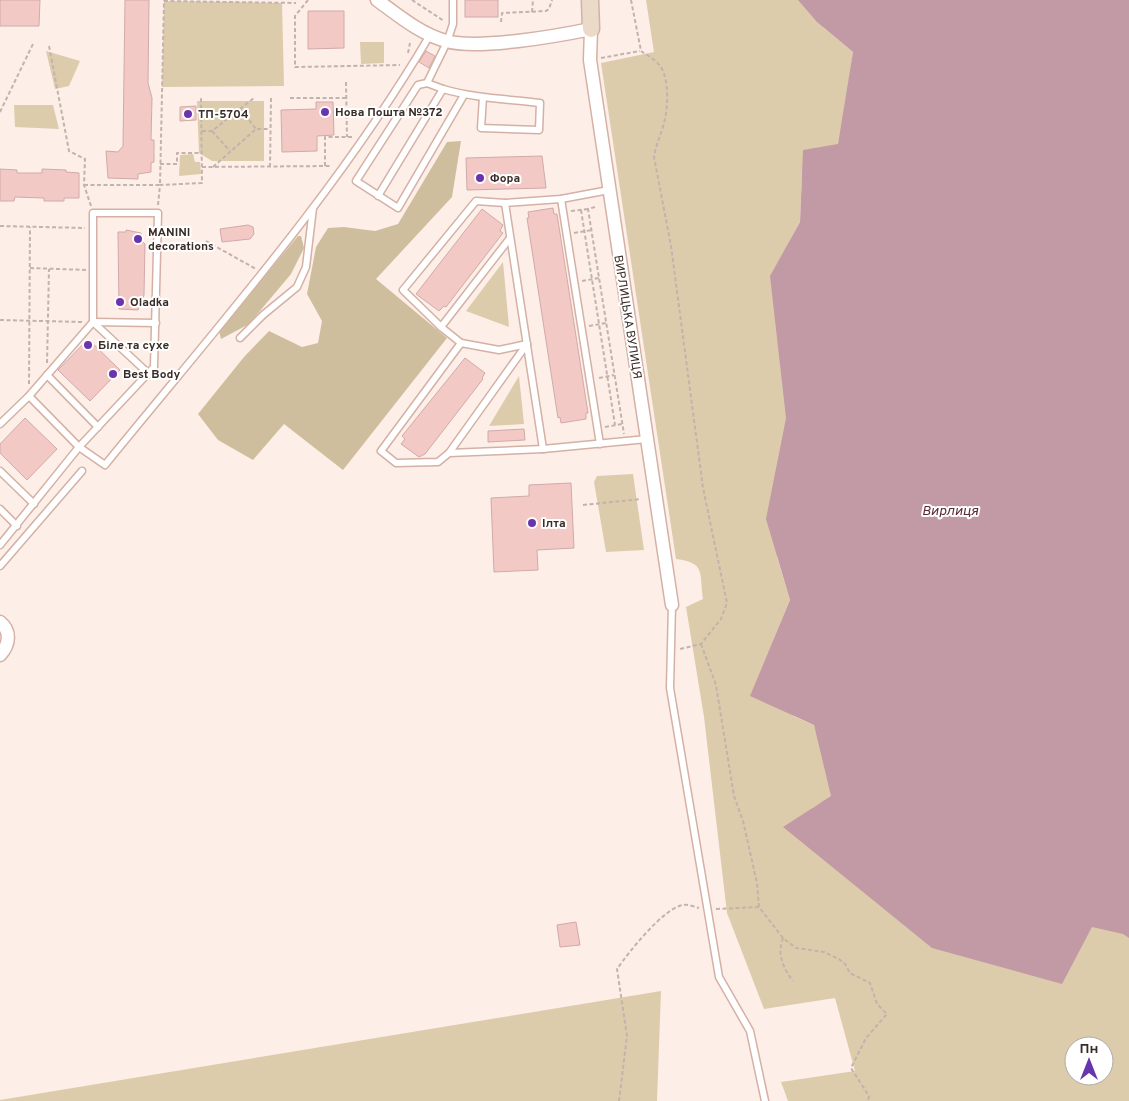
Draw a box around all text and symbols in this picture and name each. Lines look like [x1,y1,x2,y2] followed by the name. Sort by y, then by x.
[335,105,443,121] place label: Нова Пошта №372
[319,106,331,118] marker: Нова Пошта №372
[198,107,249,123] place label: ТП-5704
[182,108,194,120] marker: ТП-5704
[490,171,520,187] place label: Фора
[474,172,486,184] marker: Фора
[148,225,214,255] place label: MANINI decorations
[132,233,144,245] marker: MANINI decorations
[609,254,645,380] street label: ВИРЛИЦЬКА ВУЛИЦЯ
[130,295,169,311] place label: Oladka
[114,296,126,308] marker: Oladka
[98,338,170,354] place label: Біле та сухе
[82,339,94,351] marker: Біле та сухе
[123,367,181,383] place label: Best Body
[107,368,119,380] marker: Best Body
[922,503,979,520] water label: Вирлиця
[542,516,566,532] place label: Ілта
[526,517,538,529] marker: Ілта
[1064,1036,1114,1086] north arrow
[1080,1041,1098,1058] text: Пн

